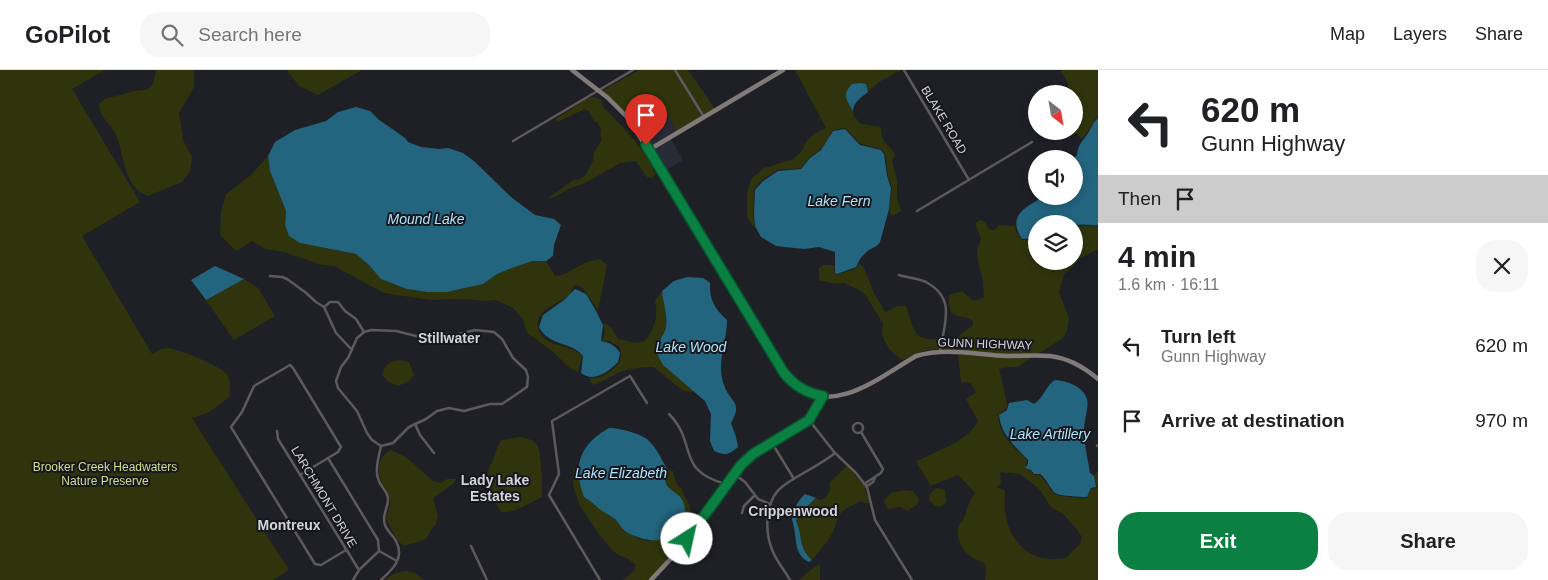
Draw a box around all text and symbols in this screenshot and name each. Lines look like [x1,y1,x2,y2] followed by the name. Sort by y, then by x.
[140,12,490,57] search box
[25,21,110,48] text: GoPilot
[158,21,186,49] icon: search
[198,24,302,45] text: Search here
[1330,24,1365,44] text: Map
[1393,24,1447,44] text: Layers
[1475,24,1523,44] text: Share
[918,84,970,157] street label: BLAKE ROAD
[1028,85,1082,140] north arrow
[1028,85,1083,270] map controls
[1118,90,1183,155] icon: left
[1201,90,1300,129] text: 620 m
[625,94,667,145] pin
[632,101,660,129] icon: arrive
[1201,131,1345,156] text: Gunn Highway
[1028,150,1083,205] button: sound
[1171,185,1199,213] icon: arrive
[1118,188,1161,209] text: Then
[807,193,871,209] water label: Lake Fern
[387,211,465,227] water label: Mound Lake
[1028,215,1083,270] button: layers
[1118,240,1196,273] text: 4 min
[1476,240,1528,292] button: close
[1118,276,1219,293] text: 1.6 km · 16:11
[1161,326,1236,347] text: Turn left
[418,330,481,346] district label: Stillwater
[1118,332,1146,360] icon: left
[937,335,1033,353] street label: GUNN HIGHWAY
[1475,335,1528,356] text: 620 m
[656,339,728,355] water label: Lake Wood
[1161,348,1266,365] text: Gunn Highway
[1118,407,1146,435] icon: arrive
[1161,410,1345,431] text: Arrive at destination
[1475,410,1528,431] text: 970 m
[1010,426,1091,442] water label: Lake Artillery
[288,444,360,550] street label: LARCHMONT DRIVE
[33,460,177,488] park label: Brooker Creek Headwaters Nature Preserve
[575,465,667,481] water label: Lake Elizabeth
[461,472,529,504] district label: Lady Lake Estates
[748,503,838,519] district label: Crippenwood
[660,512,712,564] position arrow
[1118,512,1318,570] button: Exit
[1328,512,1528,570] button: Share
[258,517,321,533] district label: Montreux

